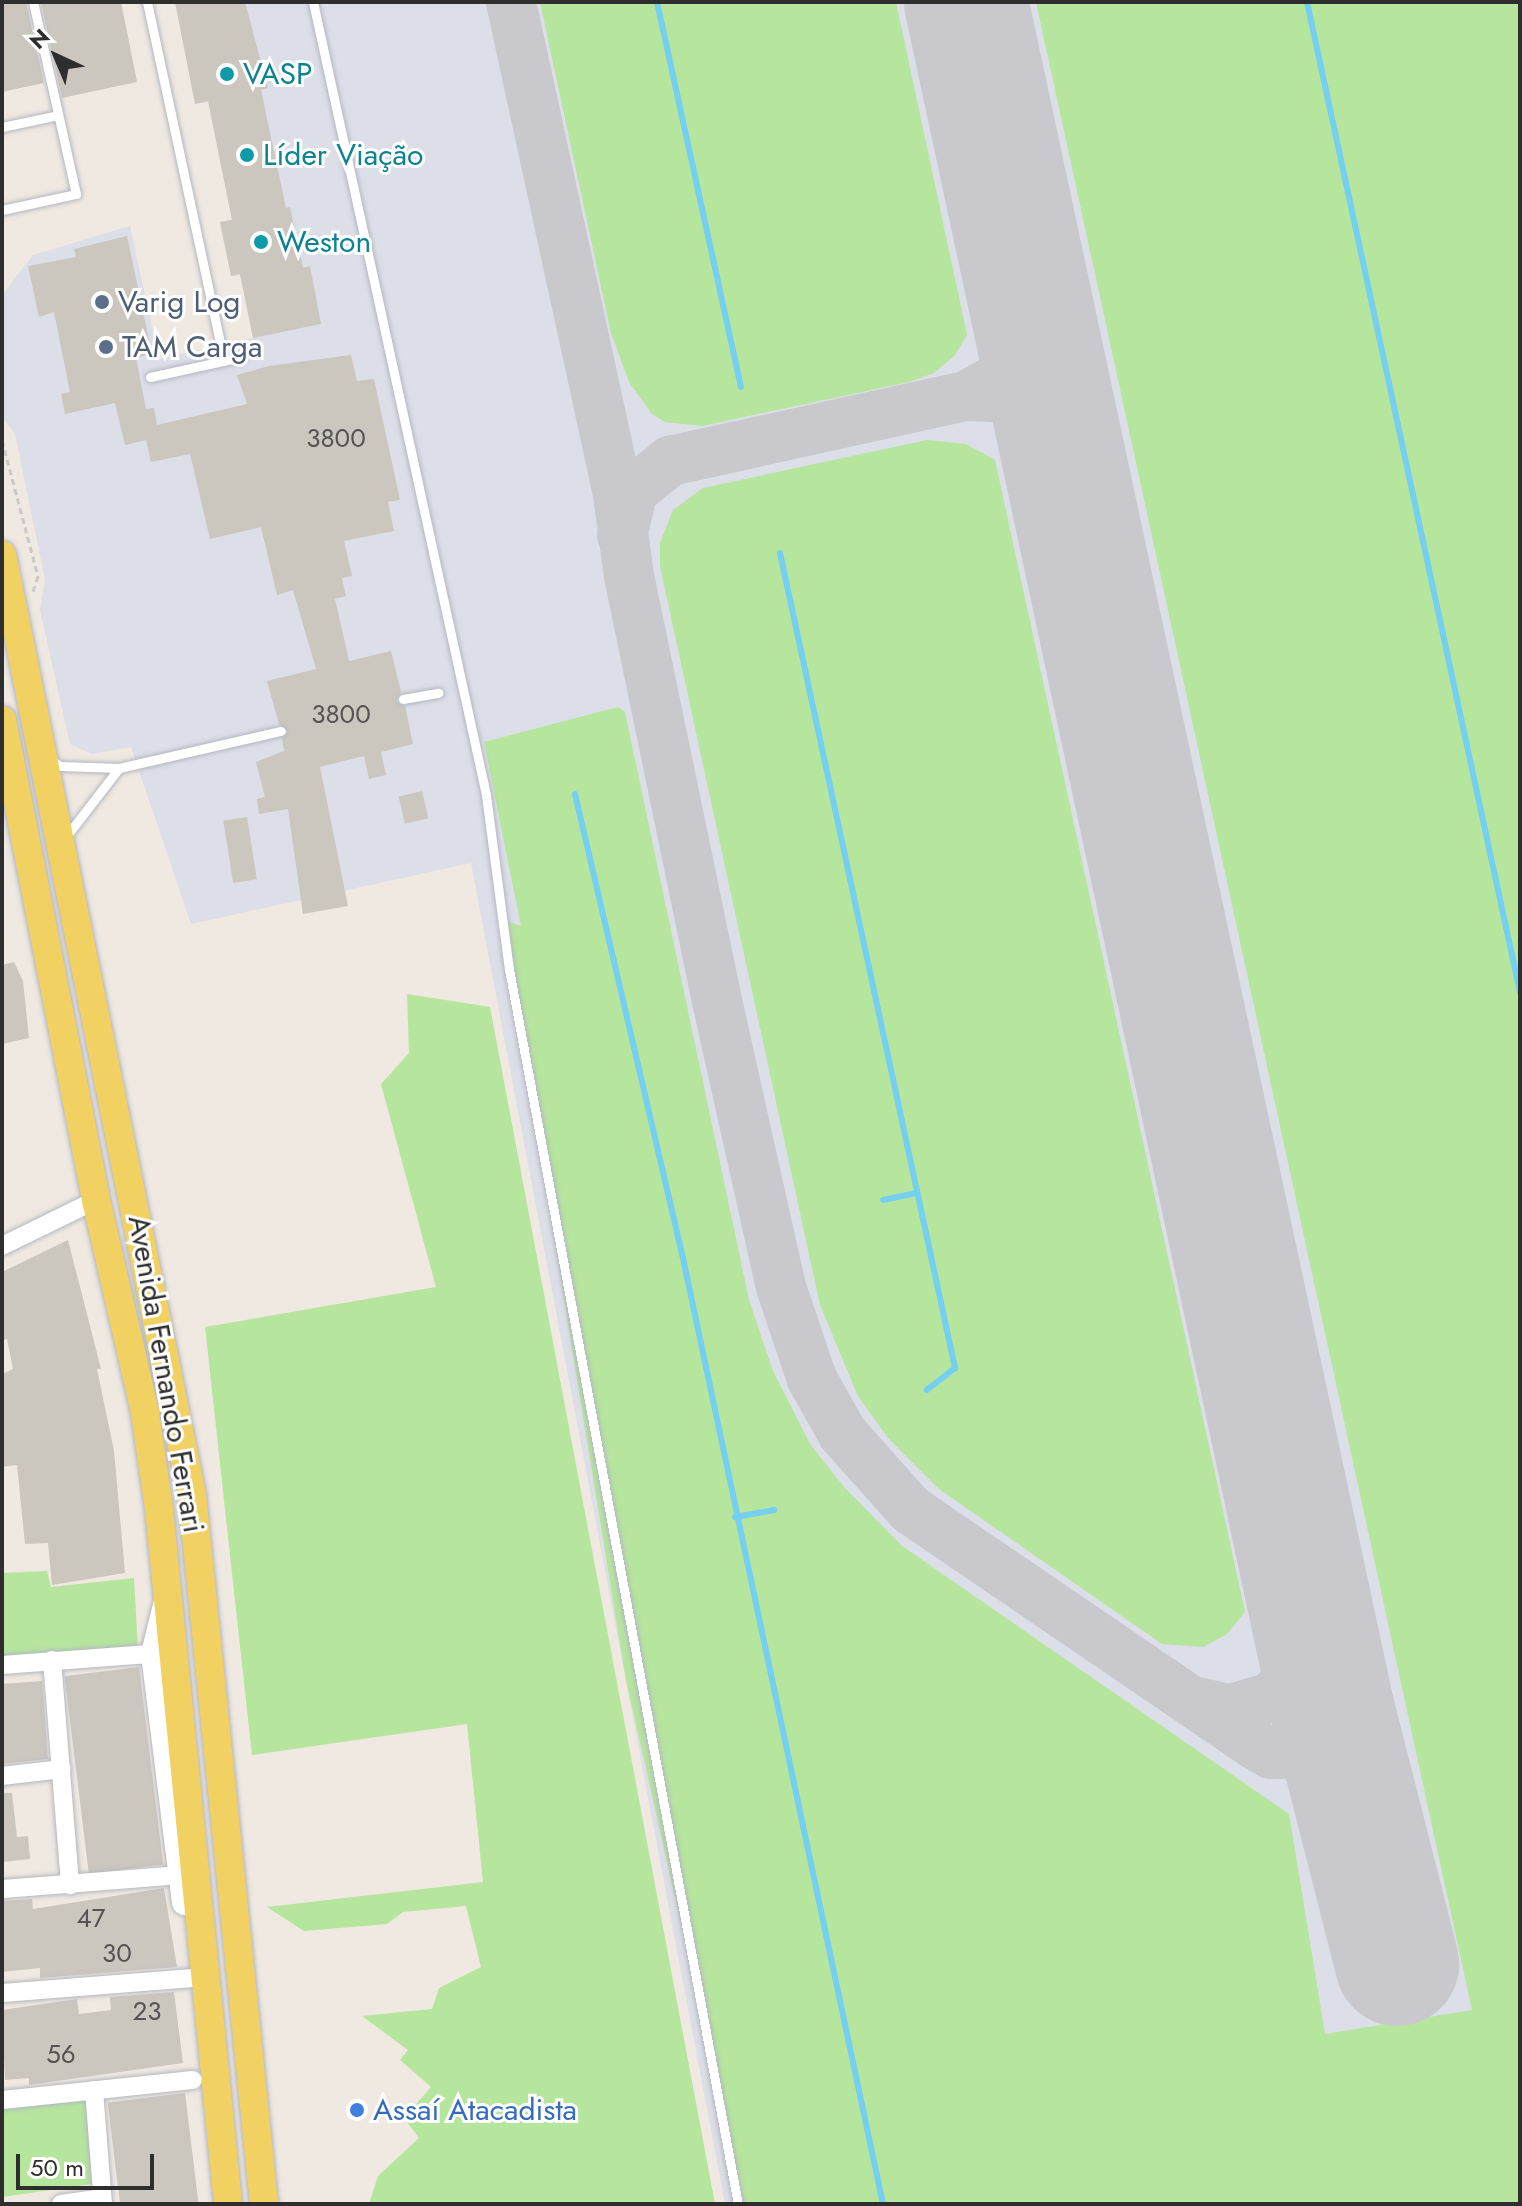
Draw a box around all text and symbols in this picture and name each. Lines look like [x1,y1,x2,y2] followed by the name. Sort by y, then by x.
[16,16,96,96] north arrow
[22,21,57,56] text: N
[243,56,312,92] place label: VASP
[218,65,236,83] marker: VASP
[263,137,423,173] place label: Líder Viação
[238,146,256,164] marker: Líder Viação
[277,224,371,260] place label: Weston
[252,233,270,251] marker: Weston
[118,284,240,320] place label: Varig Log
[93,293,111,311] marker: Varig Log
[122,329,262,365] place label: TAM Carga
[97,338,115,356] marker: TAM Carga
[306,423,366,455] house number: 3800
[311,699,371,731] house number: 3800
[120,1213,212,1535] street label: Avenida Fernando Ferrari
[77,1903,105,1935] house number: 47
[102,1938,132,1970] house number: 30
[133,1996,161,2028] house number: 23
[46,2039,76,2071] house number: 56
[373,2092,577,2128] place label: Assaí Atacadista
[348,2101,366,2119] marker: Assaí Atacadista
[20,2138,158,2188] scale bar
[30,2150,84,2185] text: 50 m

